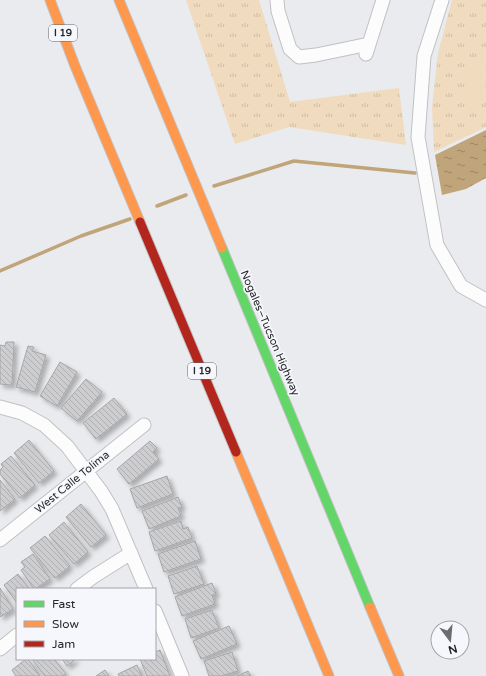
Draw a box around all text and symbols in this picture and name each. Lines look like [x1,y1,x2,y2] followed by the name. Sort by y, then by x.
[49,25,77,41] road number: I 19
[238,268,302,398] street label: Nogales–Tucson Highway
[188,363,216,379] road number: I 19
[32,448,112,516] street label: West Calle Tolima
[16,588,156,660] legend
[52,597,76,611] text: Fast
[52,617,79,631] text: Slow
[430,620,470,660] north arrow
[52,637,75,651] text: Jam
[447,642,459,657] text: N

